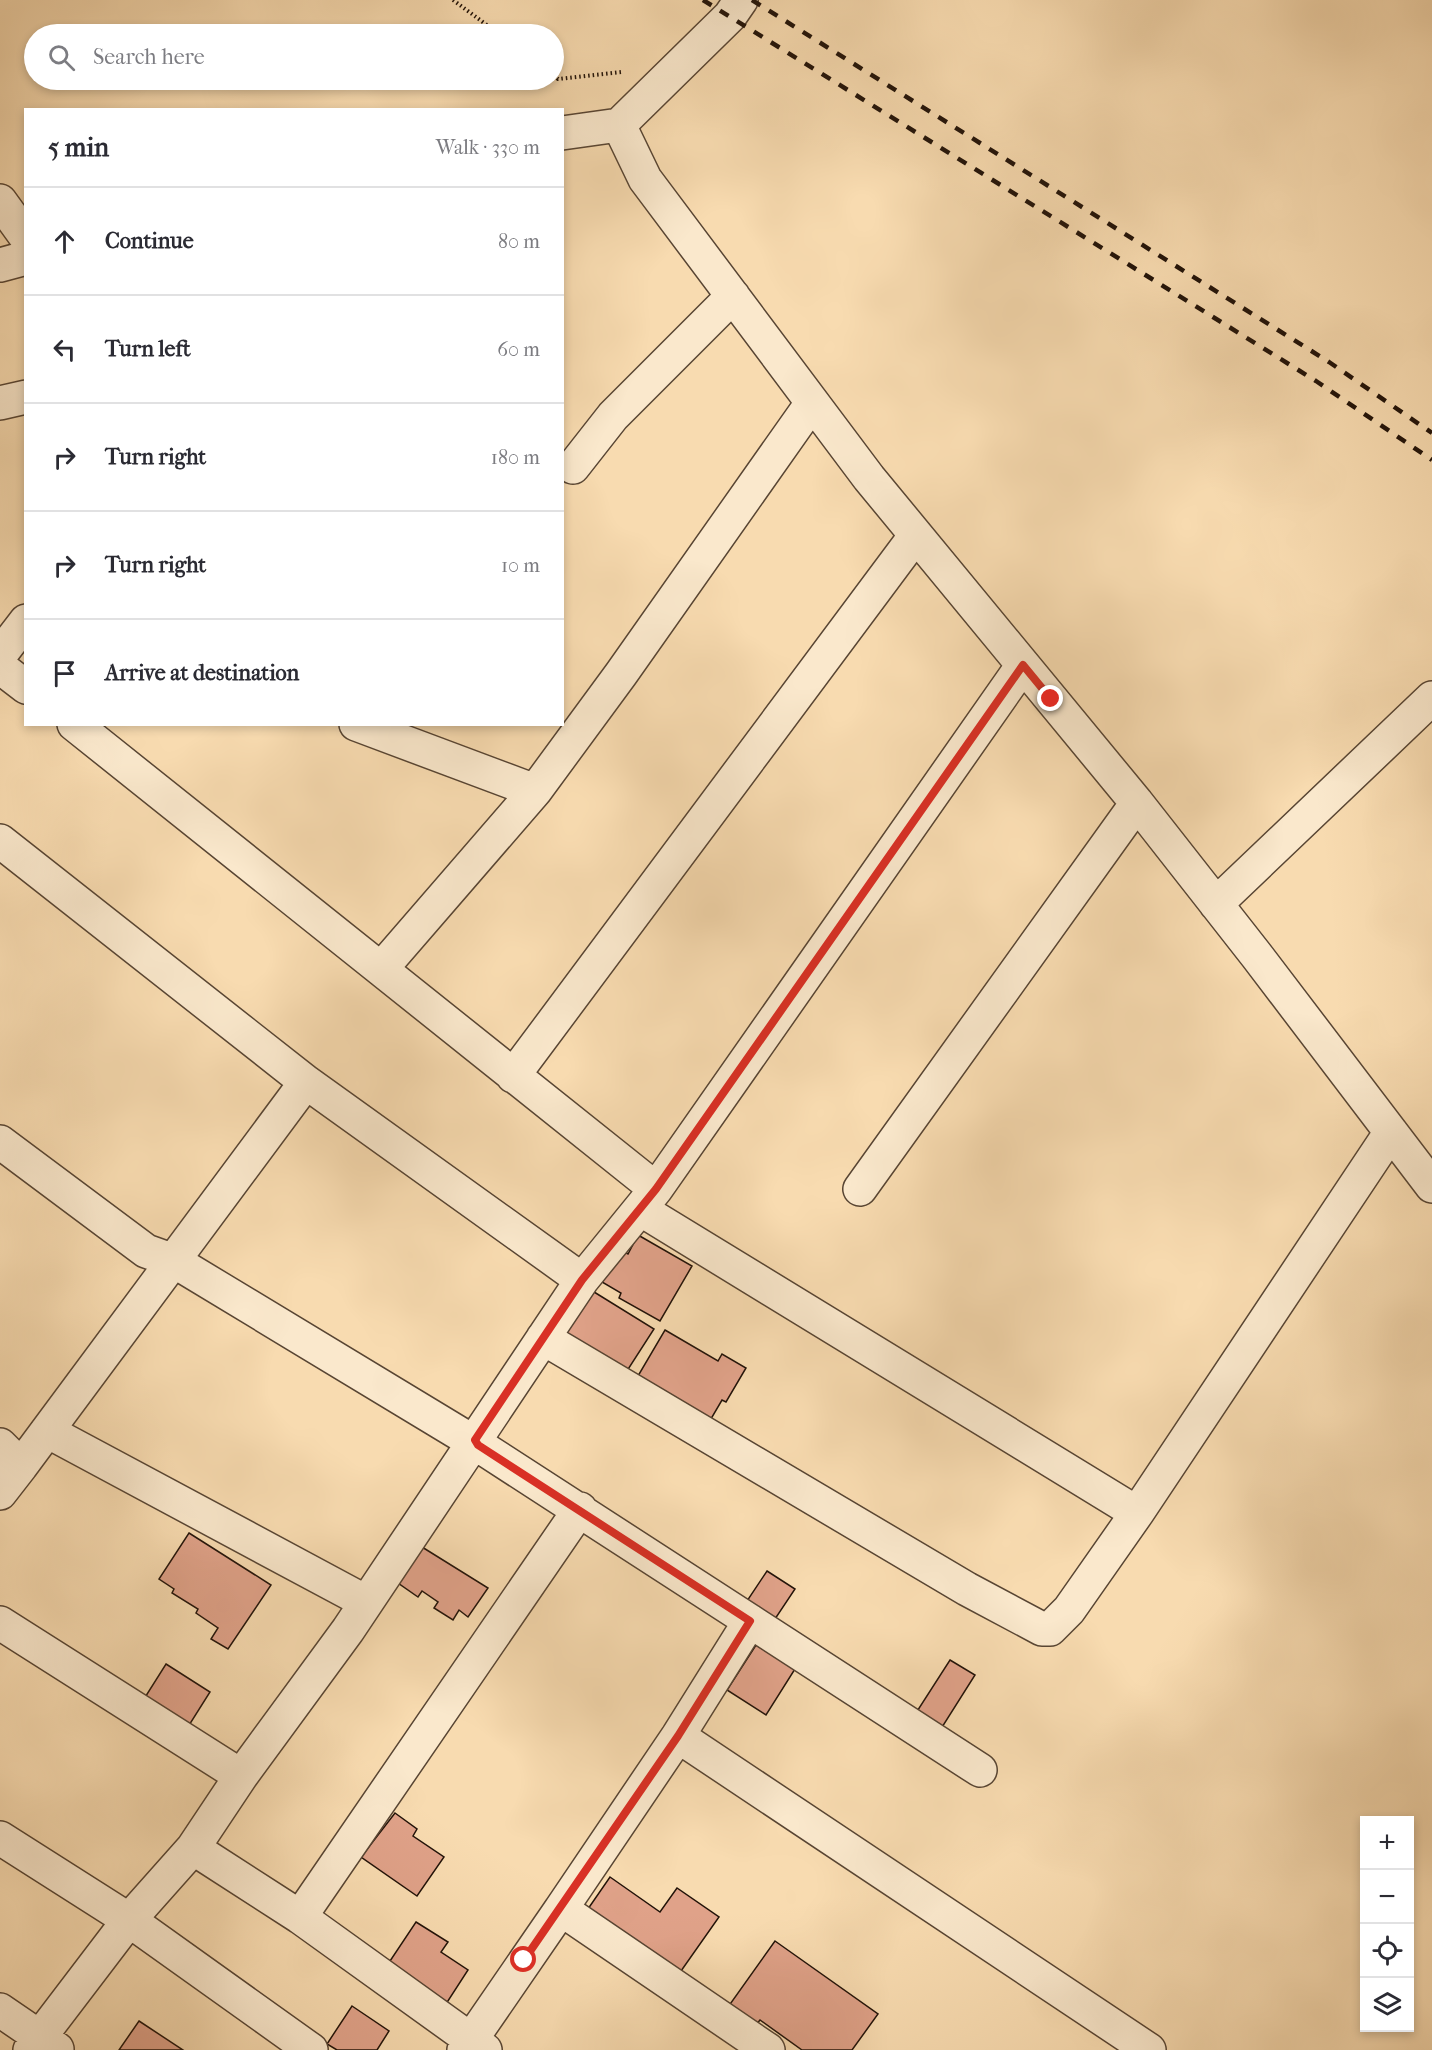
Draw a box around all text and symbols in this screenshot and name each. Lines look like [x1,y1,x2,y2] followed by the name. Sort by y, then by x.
[24,24,564,90] search box
[45,41,78,74] icon: search
[93,44,205,70] text: Search here
[48,132,109,163] text: 5 min
[436,136,540,159] text: Walk · 330 m
[48,225,81,258] icon: ahead
[105,228,194,254] text: Continue
[498,230,540,253] text: 80 m
[48,333,81,366] icon: left
[105,336,191,362] text: Turn left
[497,338,540,361] text: 60 m
[48,441,81,474] icon: right
[105,444,206,470] text: Turn right
[491,446,540,469] text: 180 m
[48,549,81,582] icon: right
[105,552,206,578] text: Turn right
[501,554,540,577] text: 10 m
[48,657,81,690] icon: arrive
[105,660,299,686] text: Arrive at destination
[1037,685,1063,711] route end
[1360,1816,1414,2032] map controls
[1360,1816,1414,1870] button: +
[1360,1870,1414,1924] button: −
[1360,1924,1414,1978] button: locate
[510,1946,536,1972] route start
[1360,1978,1414,2032] button: layers

